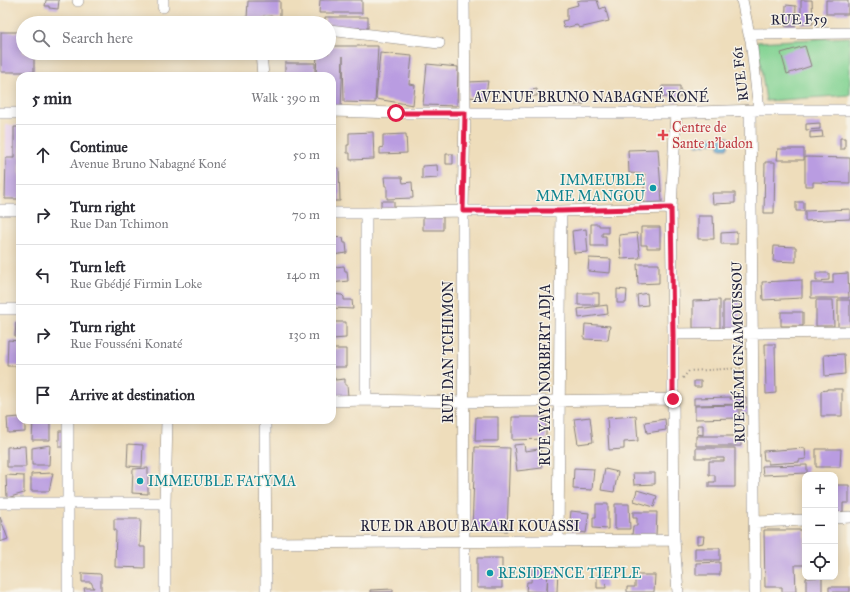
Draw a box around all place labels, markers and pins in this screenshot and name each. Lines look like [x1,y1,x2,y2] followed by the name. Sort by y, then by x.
[672,119,753,152] place label: Centre de Sante n'badon
[657,129,669,141] marker: Centre de Sante n'badon
[536,172,646,205] place label: IMMEUBLE MME MANGOU
[648,183,658,193] marker: IMMEUBLE MME MANGOU
[148,473,297,490] place label: IMMEUBLE FATYMA
[135,476,145,486] marker: IMMEUBLE FATYMA
[498,565,641,582] place label: RESIDENCE TIEPLE
[485,568,495,578] marker: RESIDENCE TIEPLE

